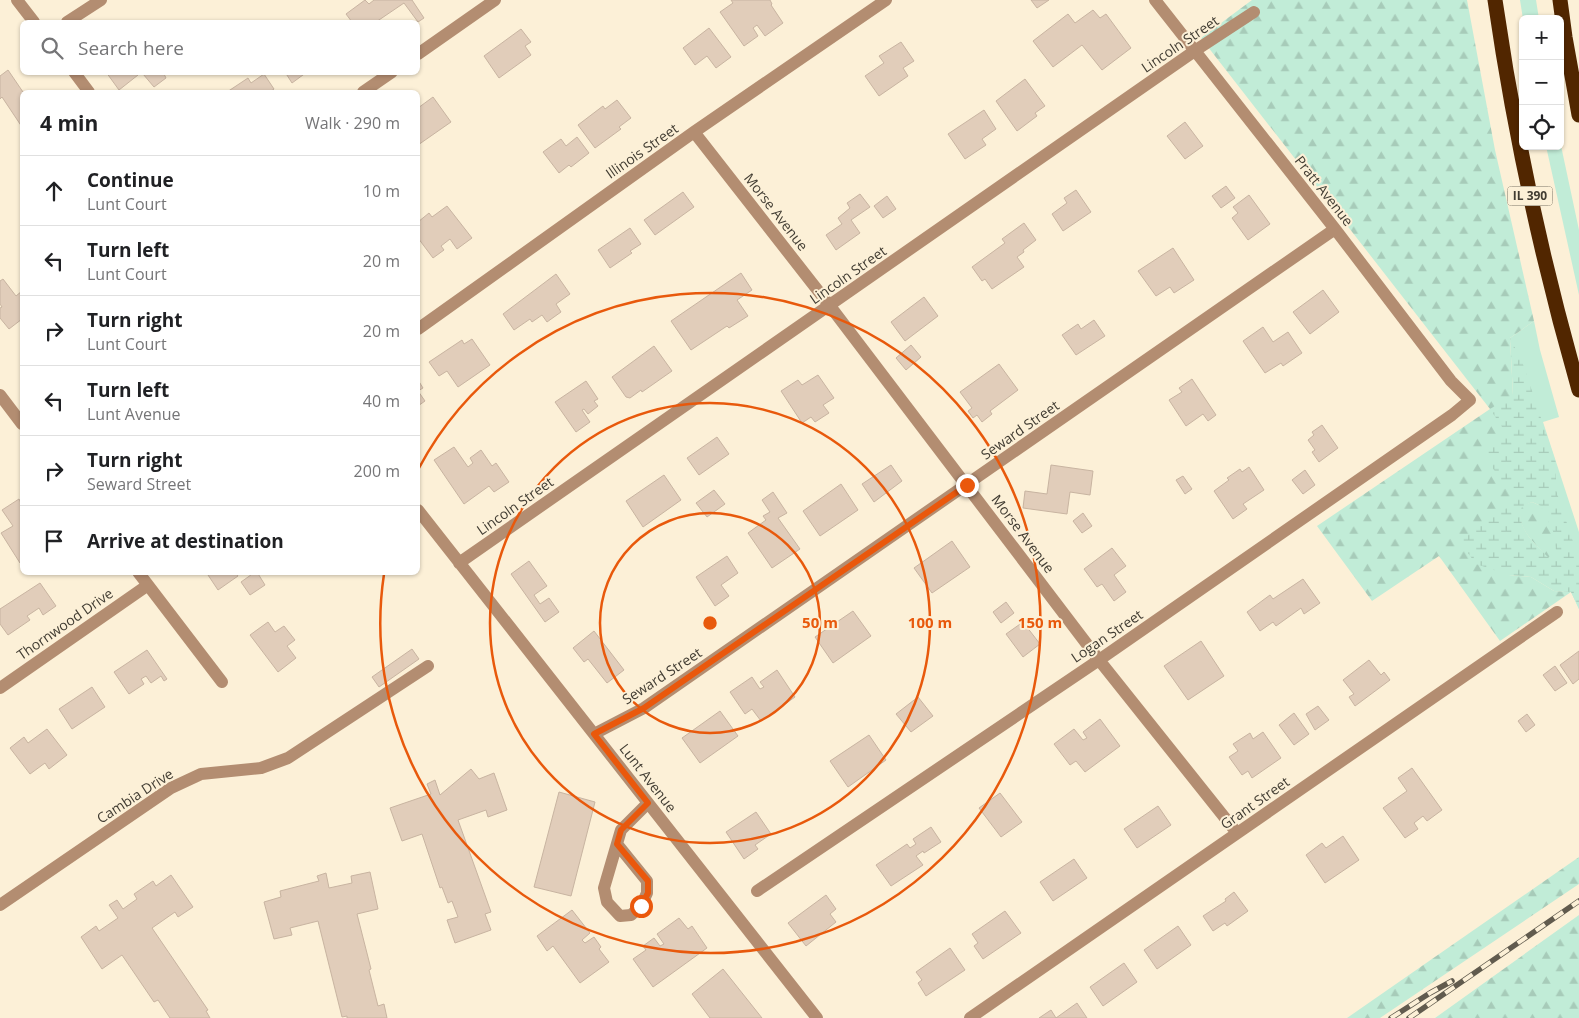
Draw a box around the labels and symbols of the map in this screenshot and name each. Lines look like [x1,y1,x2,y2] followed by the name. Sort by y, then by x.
[1137,11,1222,76] street label: Lincoln Street
[602,119,682,183] street label: Illinois Street
[1291,152,1358,230] street label: Pratt Avenue
[740,169,813,255] street label: Morse Avenue
[1508,187,1552,206] road number: IL 390
[806,241,890,308] street label: Lincoln Street
[977,396,1063,464] street label: Seward Street
[473,472,557,539] street label: Lincoln Street
[956,474,979,497] route end
[988,491,1059,577] street label: Morse Avenue
[13,583,117,664] street label: Thornwood Drive
[1067,605,1146,667] street label: Logan Street
[802,612,838,632] text: 50 m
[908,612,952,632] text: 100 m
[1018,612,1062,632] text: 150 m
[701,614,719,632] centre of rings
[618,643,705,708] street label: Seward Street
[616,740,681,816] street label: Lunt Avenue
[93,764,177,827] street label: Cambia Drive
[1216,772,1293,833] street label: Grant Street
[630,895,653,918] route start

